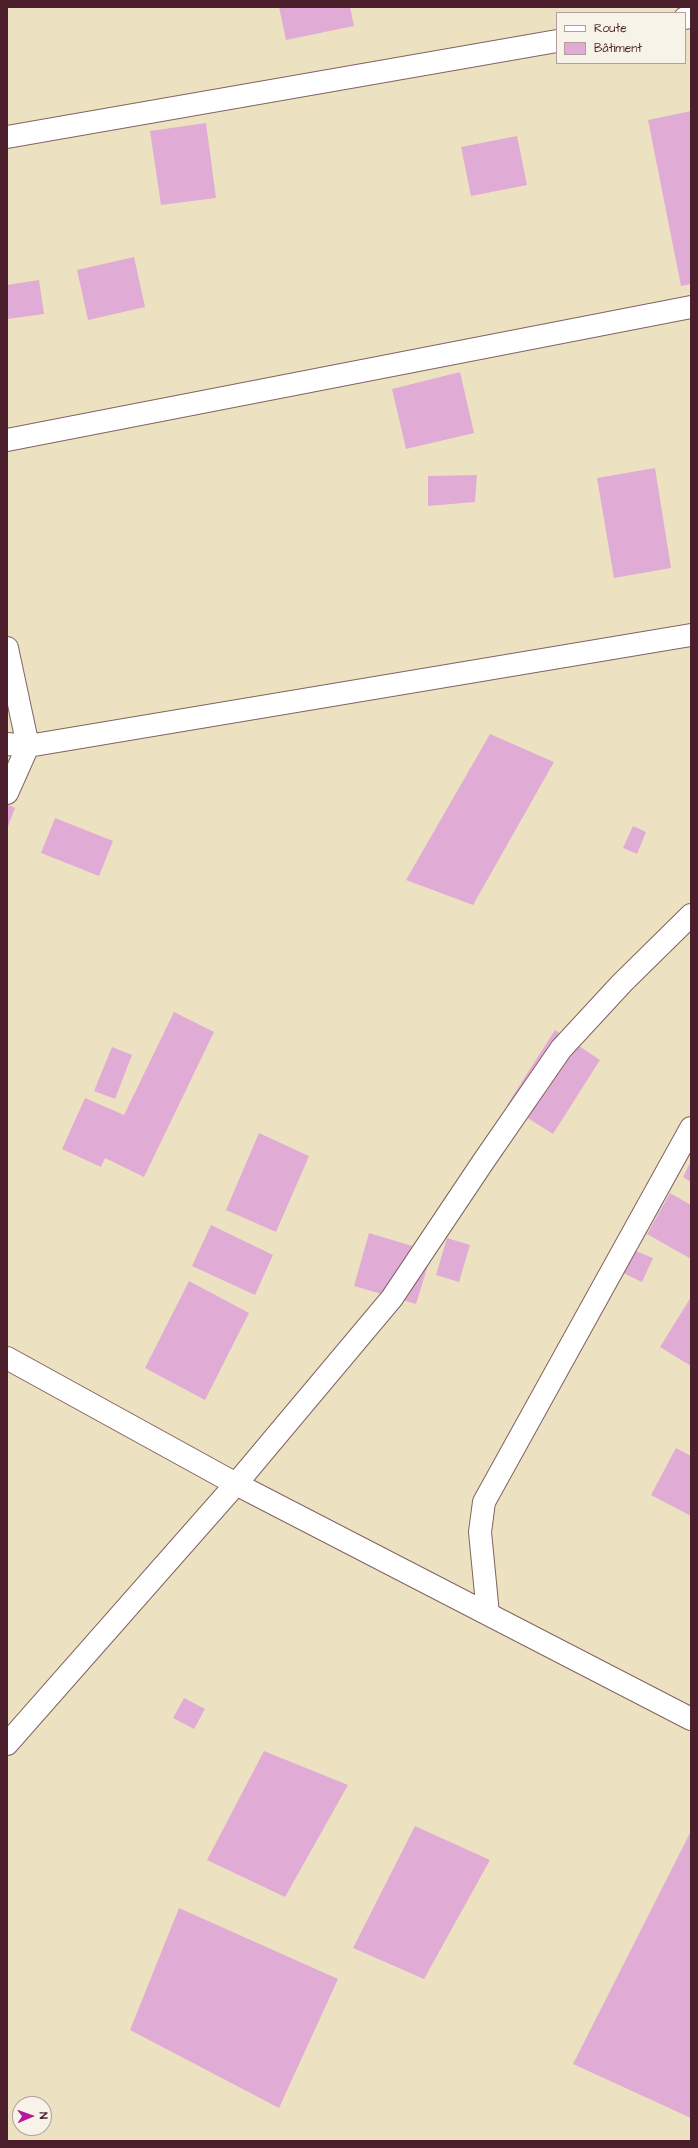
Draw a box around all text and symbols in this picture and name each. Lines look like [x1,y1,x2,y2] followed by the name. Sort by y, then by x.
[556,12,686,64] legend
[594,20,627,37] text: Route
[594,40,642,57] text: Bâtiment
[12,2096,52,2136] north arrow
[36,2112,51,2119] text: N

